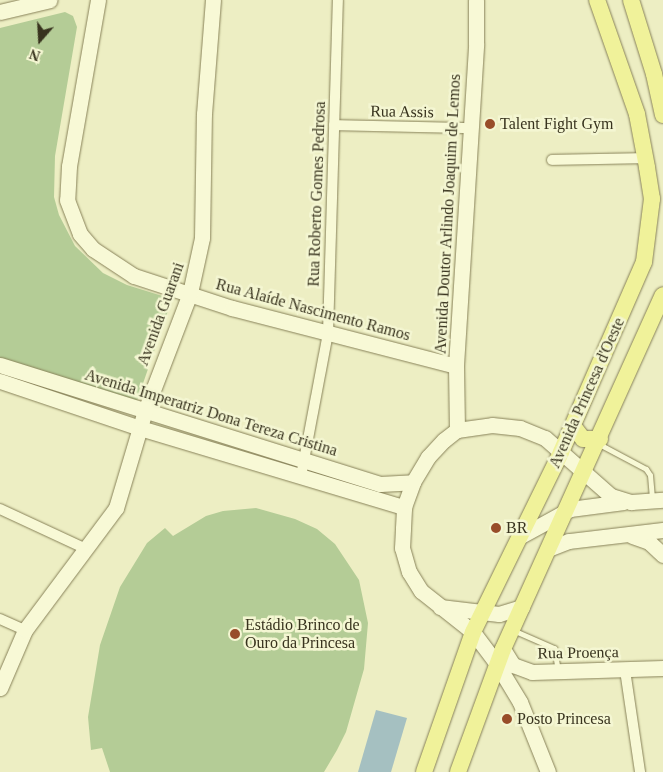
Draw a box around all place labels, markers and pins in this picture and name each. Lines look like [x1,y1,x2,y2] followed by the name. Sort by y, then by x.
[500,114,614,134] place label: Talent Fight Gym
[484,118,496,130] marker: Talent Fight Gym
[506,518,527,538] place label: BR
[490,522,502,534] marker: BR
[245,615,360,653] place label: Estádio Brinco de Ouro da Princesa
[229,628,241,640] marker: Estádio Brinco de Ouro da Princesa
[517,709,611,729] place label: Posto Princesa
[501,713,513,725] marker: Posto Princesa

